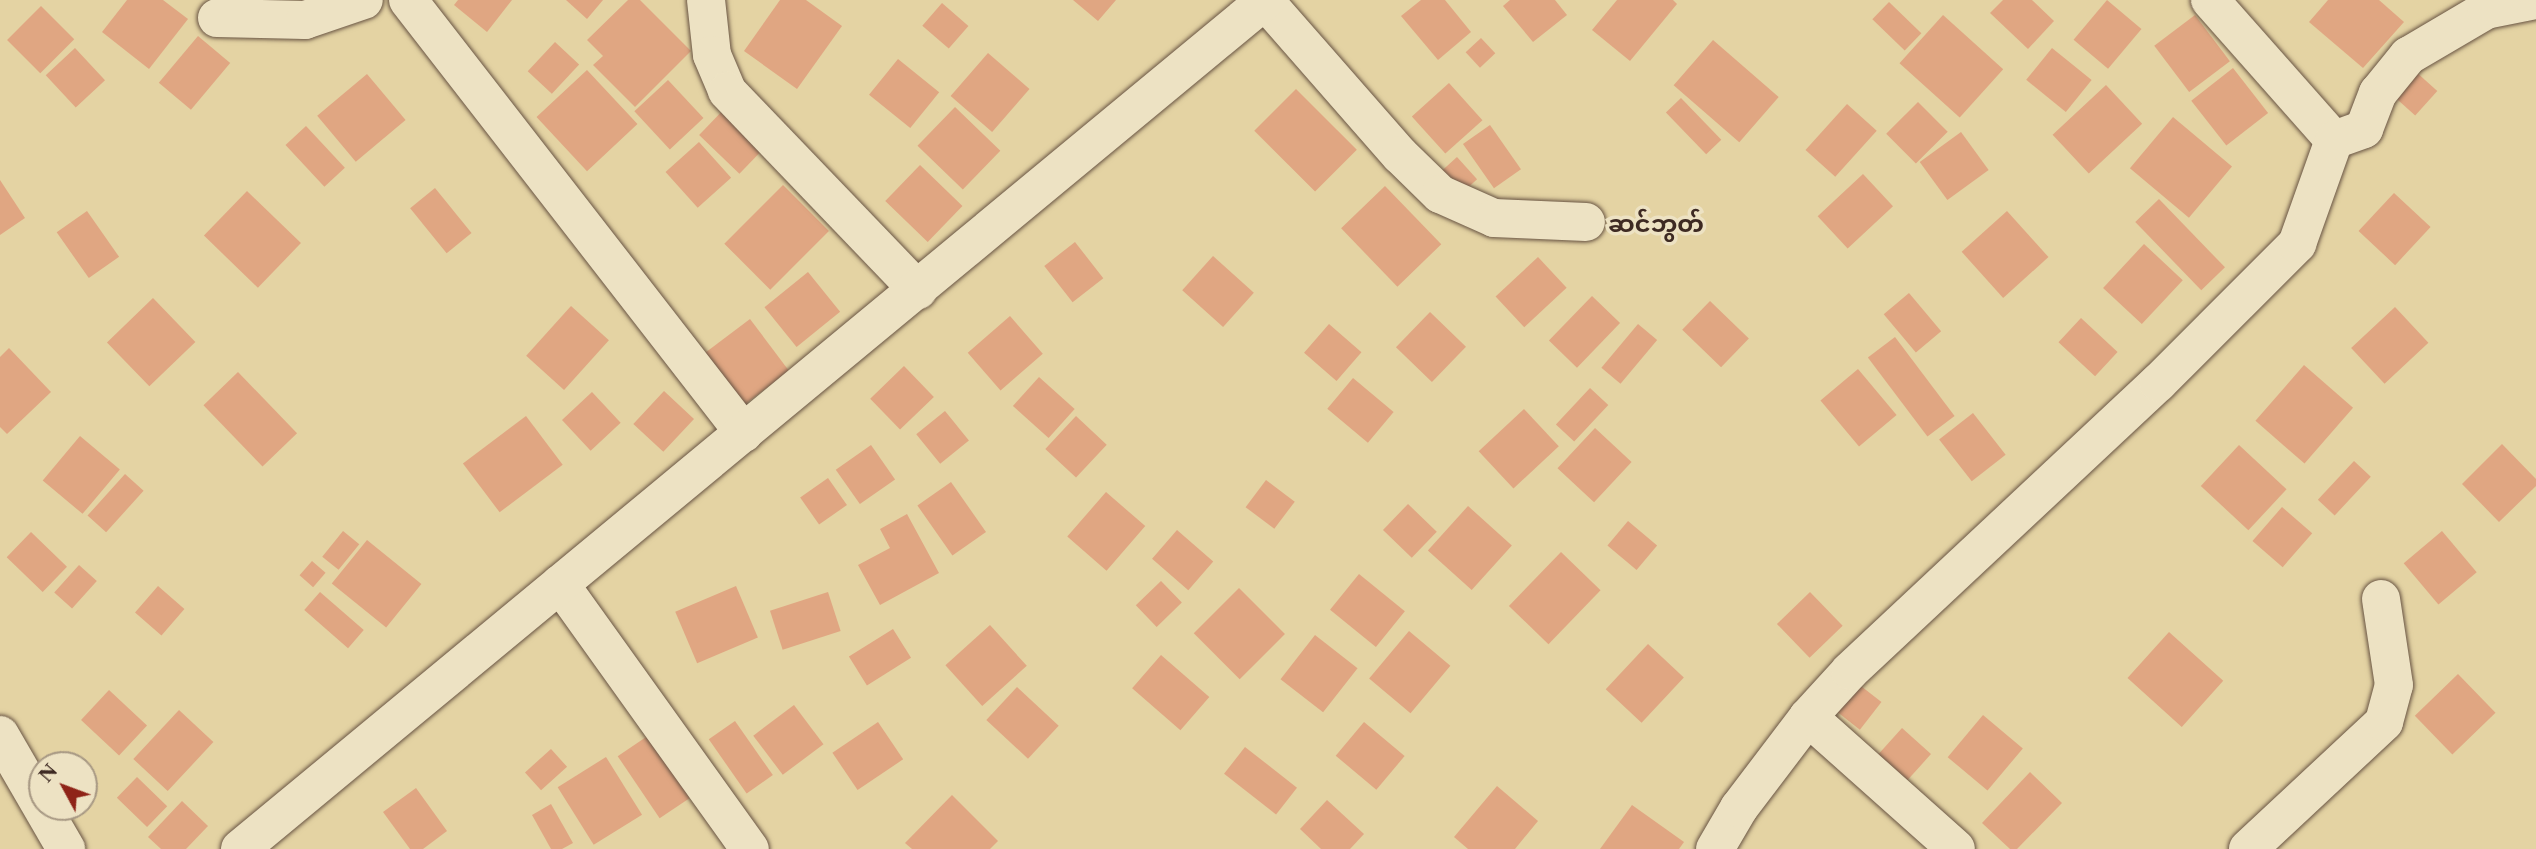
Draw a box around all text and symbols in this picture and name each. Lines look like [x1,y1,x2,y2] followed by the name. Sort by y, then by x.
[1608,210,1704,238] district label: ဆင်ဘွတ်
[28,751,98,821] north arrow
[34,759,62,787] text: N

